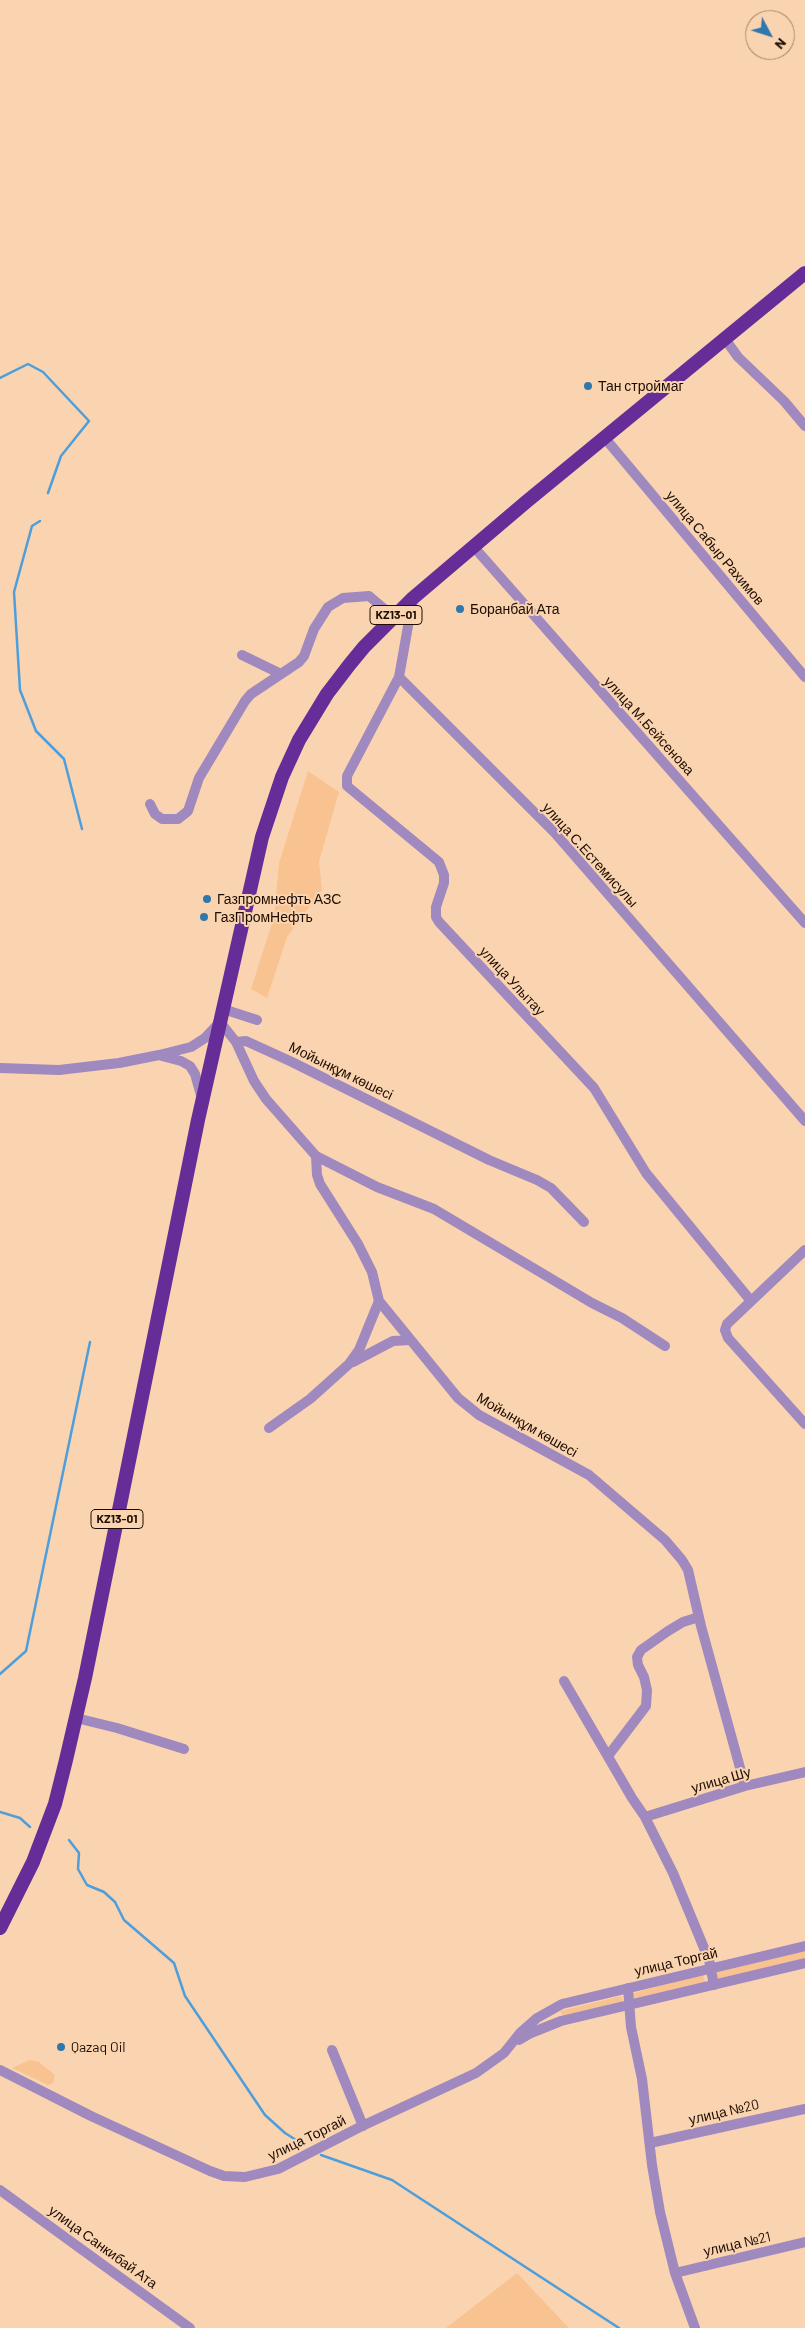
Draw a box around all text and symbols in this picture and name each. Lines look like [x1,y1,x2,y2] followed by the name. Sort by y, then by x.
[745,10,795,60] north arrow
[772,35,791,53] text: N
[598,378,684,394] place label: Тан строймаг
[582,380,594,392] marker: Тан строймаг
[662,487,768,609] street label: улица Сабыр Рахимов
[470,601,559,617] place label: Боранбай Ата
[454,603,466,615] marker: Боранбай Ата
[370,606,422,624] road number: KZ13-01
[600,673,698,779] street label: улица М.Бейсенова
[539,799,641,911] street label: улица С.Естемисулы
[217,891,341,907] place label: Газпромнефть АЗС
[201,893,213,905] marker: Газпромнефть АЗС
[214,909,313,925] place label: ГазПромНефть
[198,911,210,923] marker: ГазПромНефть
[476,943,548,1019] street label: улица Улытау
[286,1039,396,1103] street label: Мойынқұм көшесі
[474,1389,580,1461] street label: Мойынқұм көшесі
[91,1510,143,1528] road number: KZ13-01
[689,1764,753,1796] street label: улица Шу
[633,1944,719,1980] street label: улица Торгай
[71,2039,126,2055] place label: Qazaq Oil
[55,2041,67,2053] marker: Qazaq Oil
[687,2096,761,2128] street label: улица №20
[265,2112,349,2164] street label: улица Торгай
[45,2202,161,2292] street label: улица Санкибай Ата
[702,2228,772,2260] street label: улица №21

